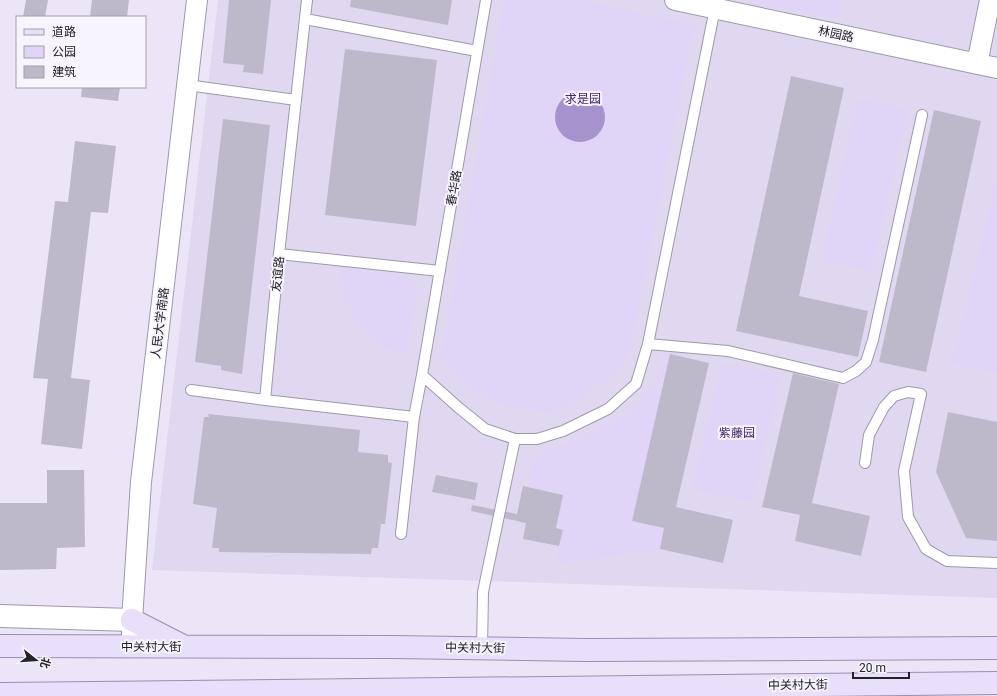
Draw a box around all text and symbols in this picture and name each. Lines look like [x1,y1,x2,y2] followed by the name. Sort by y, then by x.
[16,16,146,88] legend
[817,23,855,45] street label: 林园路
[52,25,76,39] text: 道路
[52,45,76,59] text: 公园
[52,65,76,79] text: 建筑
[565,92,601,106] park label: 求是园
[444,169,464,207] street label: 春华路
[269,255,287,293] street label: 友谊路
[149,286,171,360] street label: 人民大学南路
[719,426,755,440] park label: 紫藤园
[16,640,56,680] north arrow
[121,640,181,654] street label: 中关村大街
[445,640,505,656] street label: 中关村大街
[853,654,909,680] scale bar
[37,656,53,670] text: 北
[859,661,886,675] text: 20 m
[768,677,828,693] street label: 中关村大街

